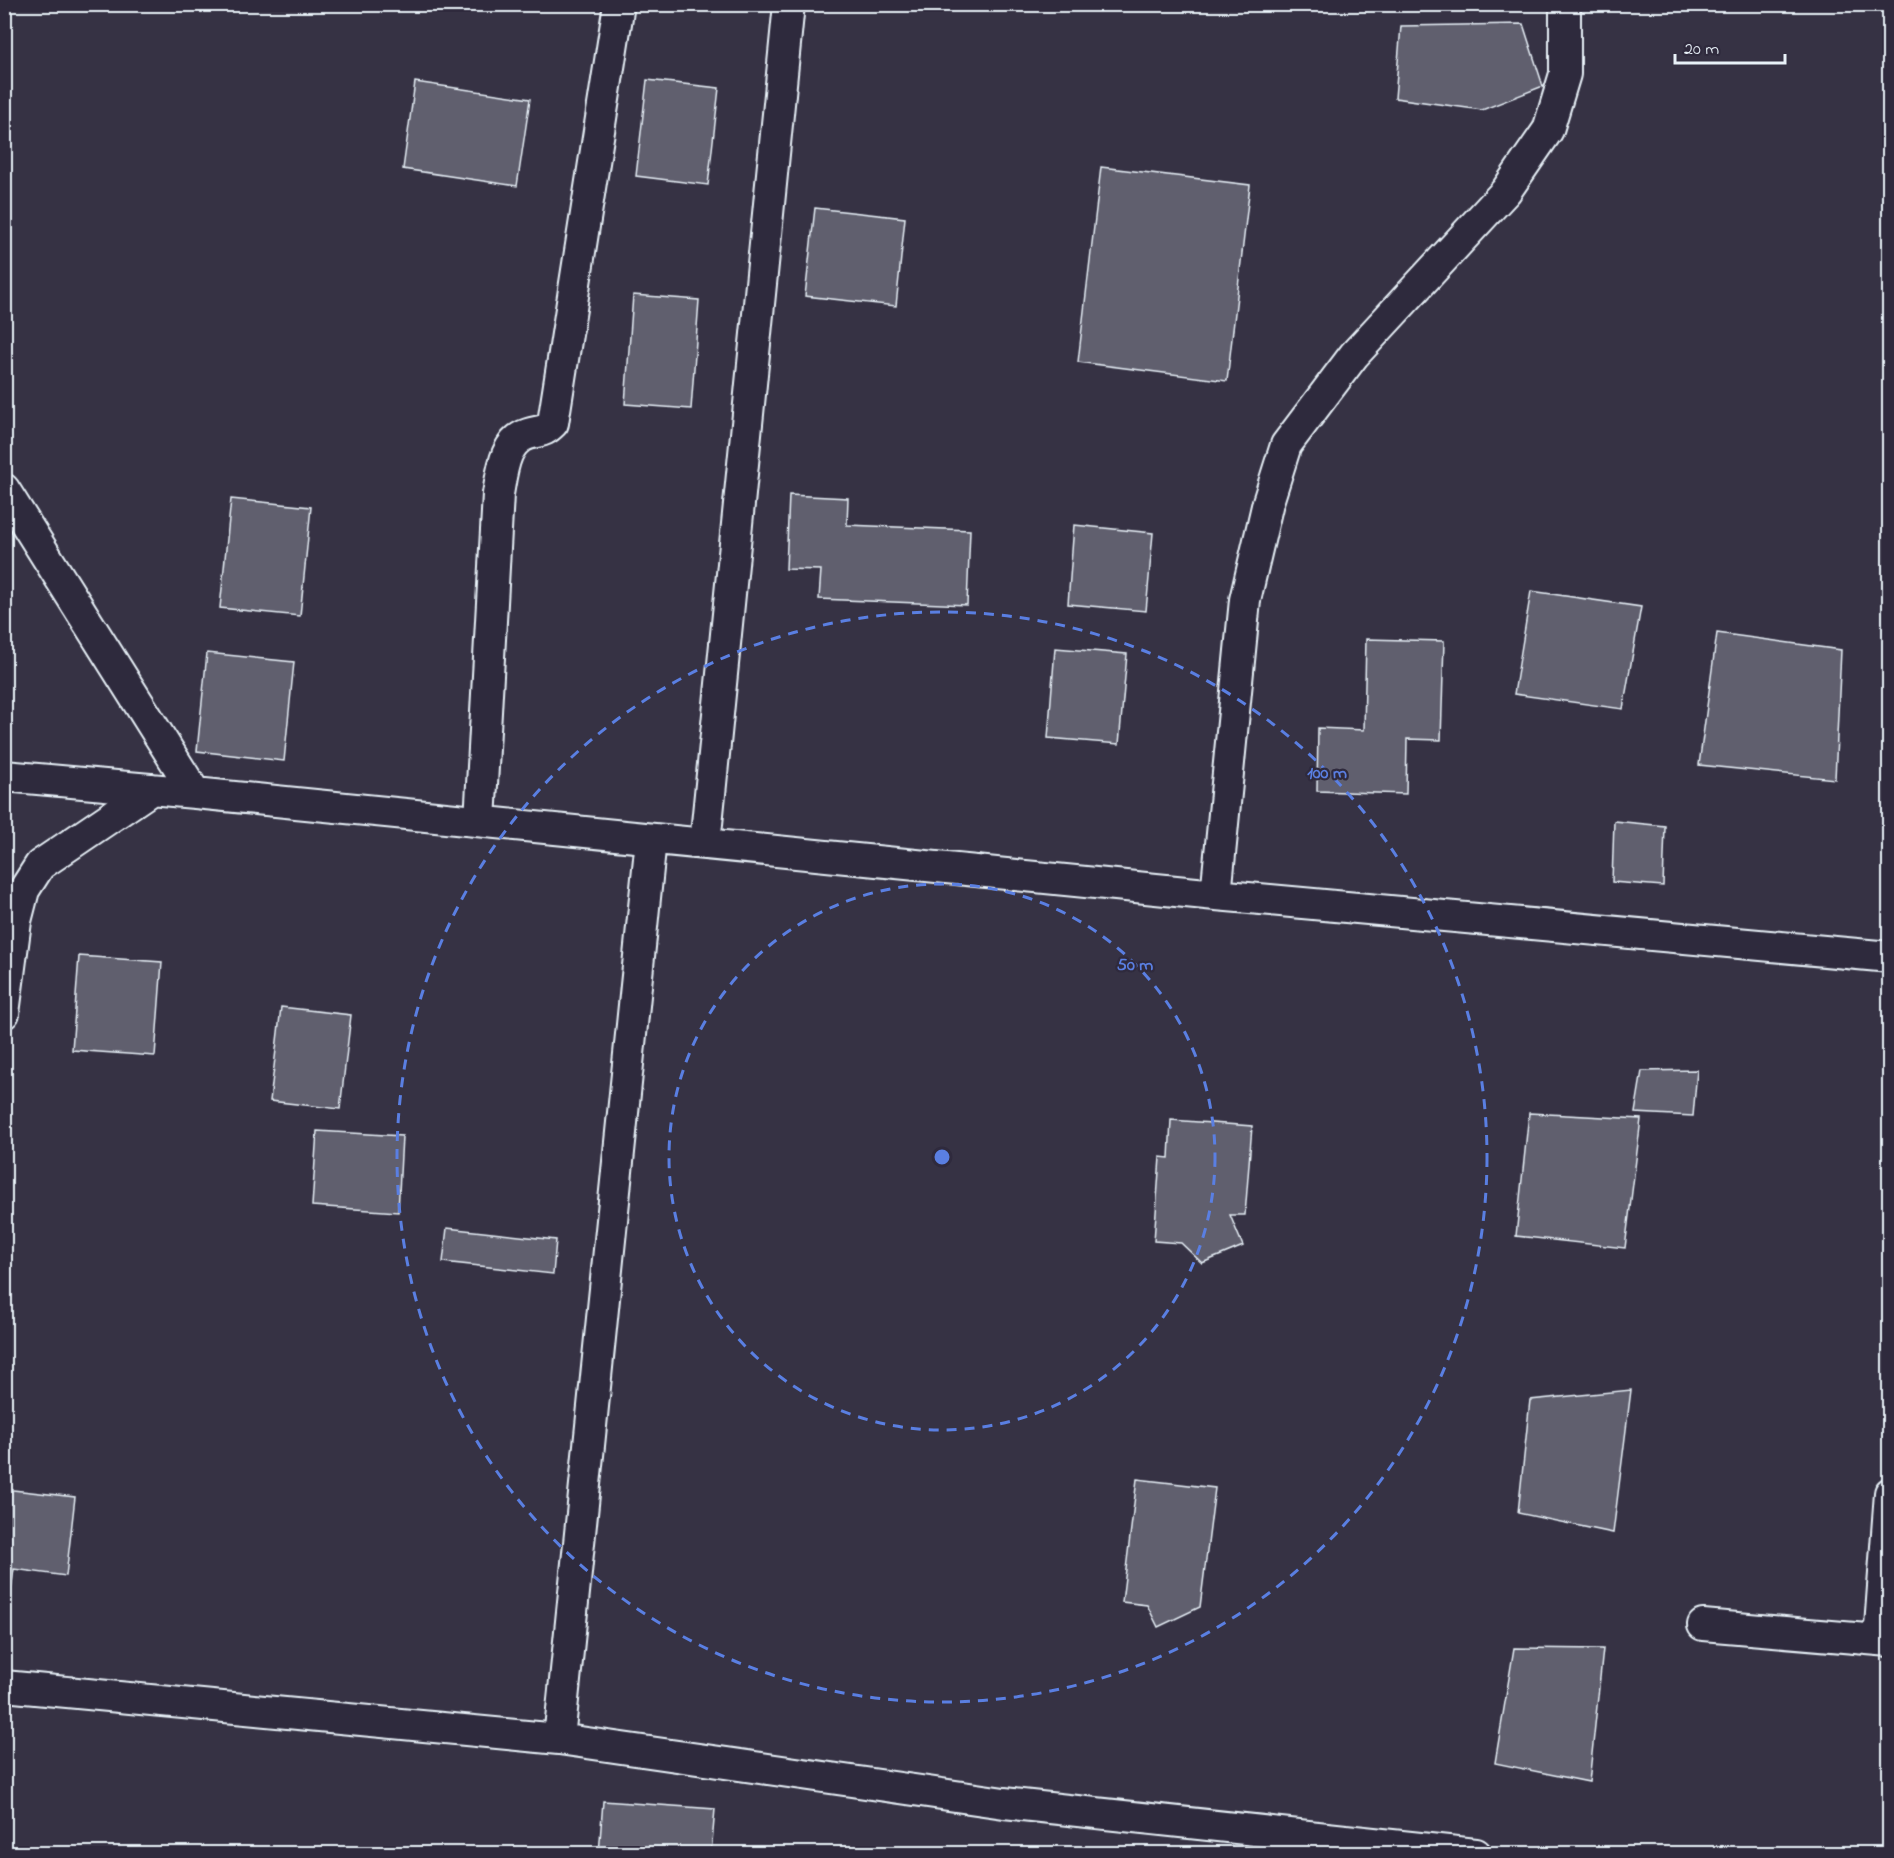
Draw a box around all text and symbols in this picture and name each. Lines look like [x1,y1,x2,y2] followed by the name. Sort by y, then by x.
[1675,27,1784,65] scale bar
[1684,37,1719,63] text: 20 m
[1307,761,1347,787] text: 100 m
[1117,953,1153,979] text: 50 m
[932,1147,952,1167] centre of rings

